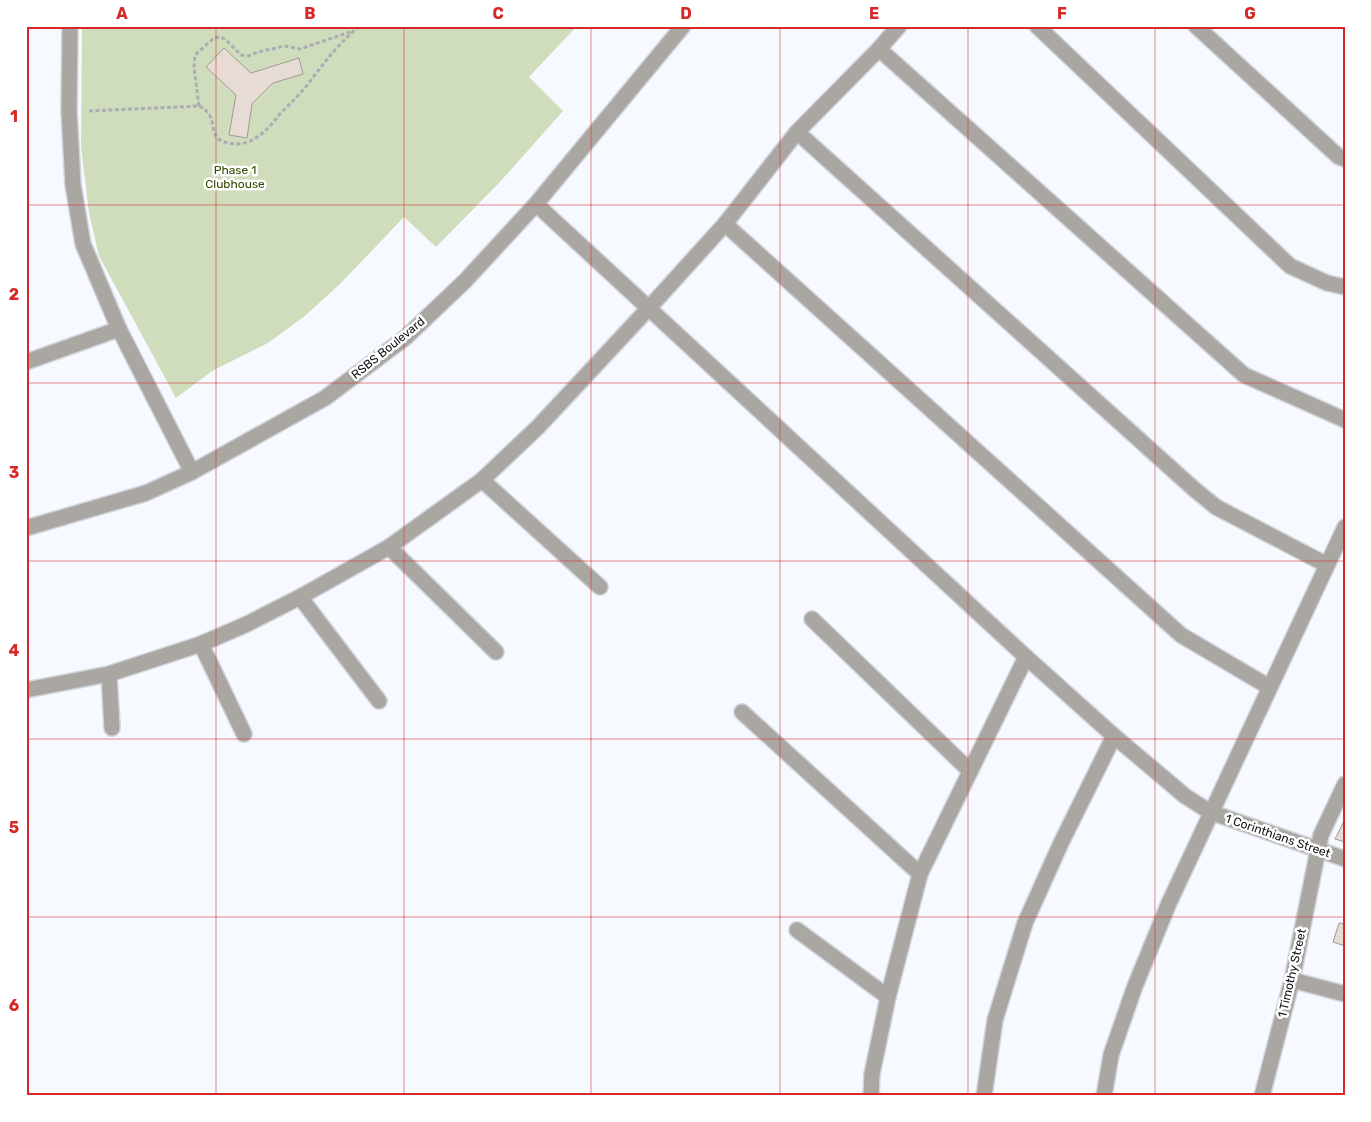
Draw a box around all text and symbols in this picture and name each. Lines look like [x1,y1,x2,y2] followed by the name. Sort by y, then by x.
[116,4,128,23] text: A
[304,4,316,23] text: B
[492,4,504,23] text: C
[680,4,692,23] text: D
[869,4,879,23] text: E
[1057,4,1067,23] text: F
[1244,4,1256,23] text: G
[10,107,18,126] text: 1
[205,163,265,191] park label: Phase 1 Clubhouse
[9,285,19,304] text: 2
[349,314,427,382] street label: RSBS Boulevard
[9,463,19,482] text: 3
[9,641,20,660] text: 4
[1224,811,1333,861] street label: 1 Corinthians Street
[9,818,19,837] text: 5
[1275,927,1309,1019] street label: 1 Timothy Street
[9,996,19,1015] text: 6

